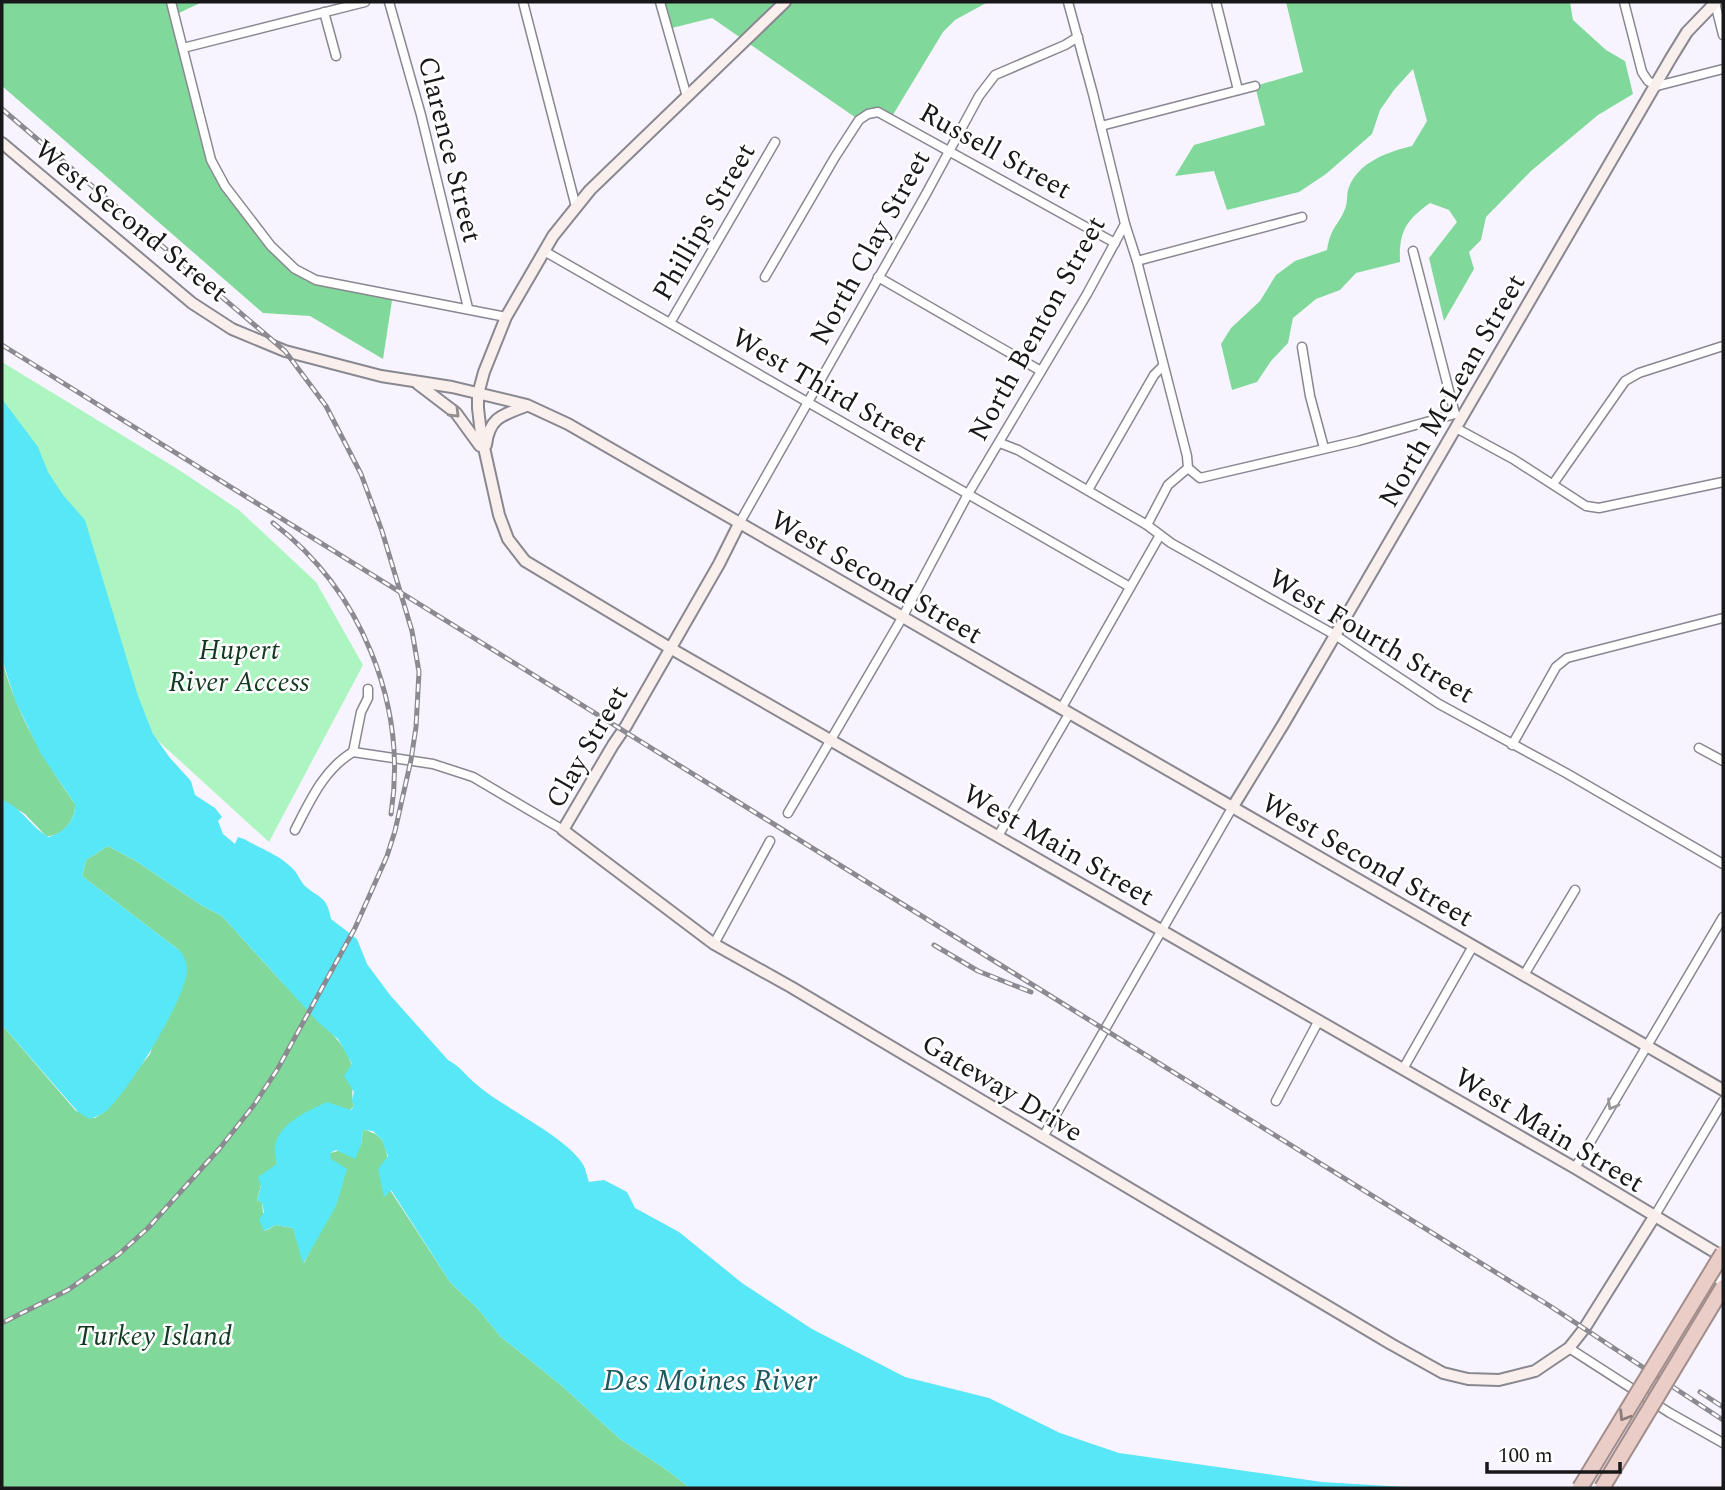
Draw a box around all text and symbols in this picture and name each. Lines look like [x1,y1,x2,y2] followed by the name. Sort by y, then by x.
[406,52,493,247] street label: Clarence Street
[911,92,1080,211] street label: Russell Street
[25,129,238,313] street label: West Second Street
[642,135,767,309] street label: Phillips Street
[799,142,942,353] street label: North Clay Street
[957,208,1117,449] street label: North Benton Street
[1368,266,1537,516] street label: North McLean Street
[723,317,935,464] street label: West Third Street
[447,405,460,418] one-way arrow
[762,499,991,656] street label: West Second Street
[1260,558,1483,715] street label: West Fourth Street
[169,629,310,704] park label: Hupert River Access
[535,677,640,816] street label: Clay Street
[954,773,1162,918] street label: West Main Street
[1253,782,1482,939] street label: West Second Street
[913,1023,1091,1154] street label: Gateway Drive
[1446,1056,1653,1204] street label: West Main Street
[1607,1097,1620,1110] one-way arrow
[76,1315,232,1358] park label: Turkey Island
[603,1358,818,1404] water label: Des Moines River
[1620,1409,1633,1422] one-way arrow
[1487,1430,1620,1474] scale bar
[1498,1440,1553,1472] text: 100 m

